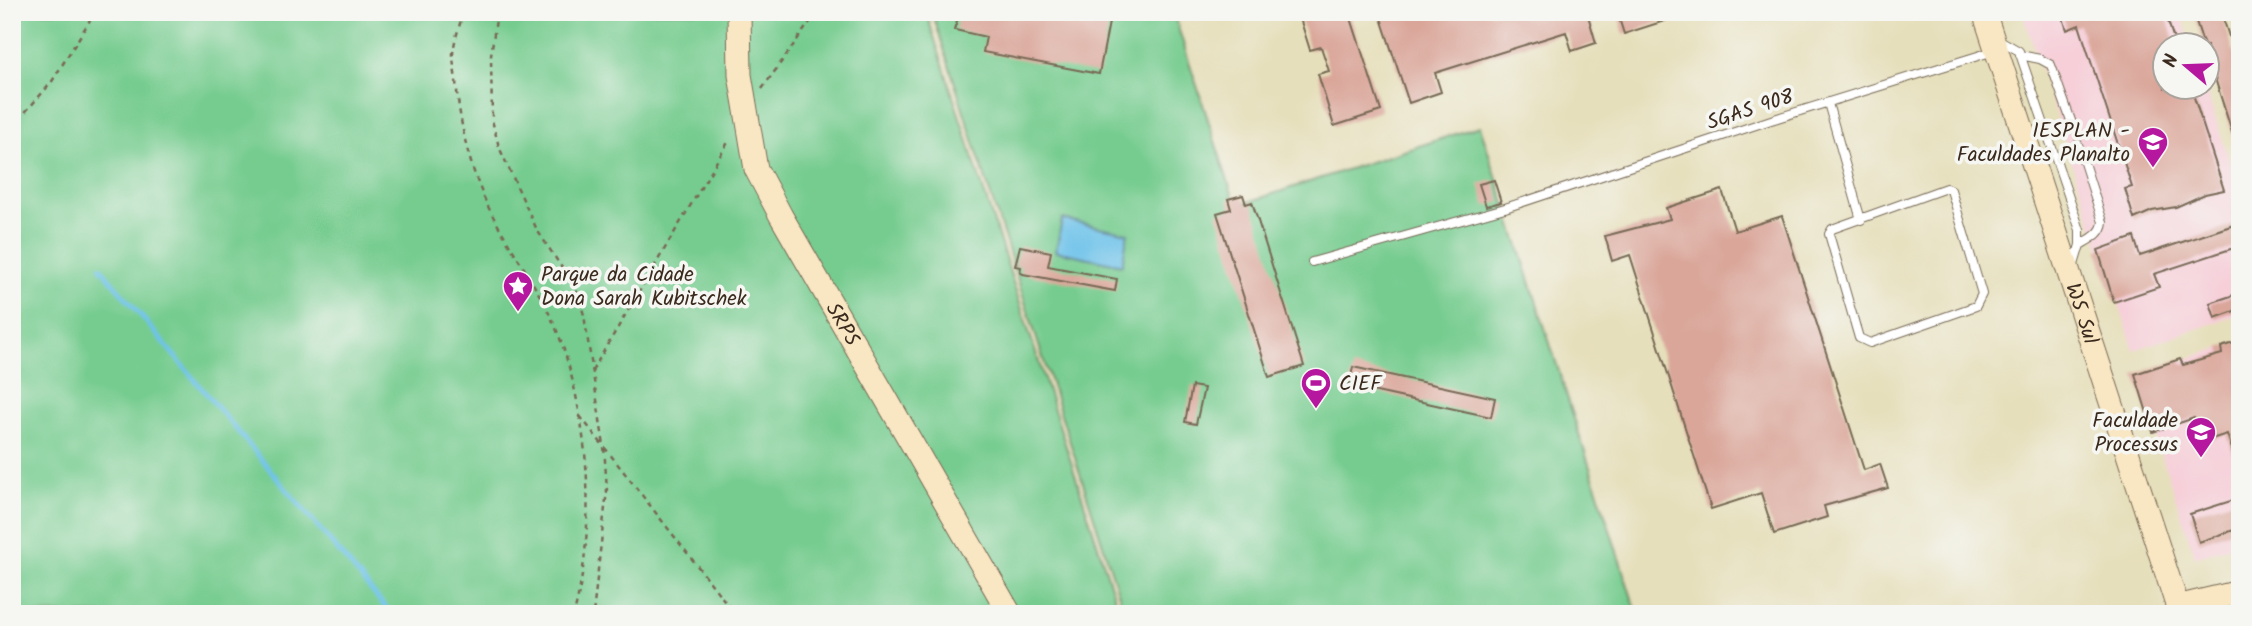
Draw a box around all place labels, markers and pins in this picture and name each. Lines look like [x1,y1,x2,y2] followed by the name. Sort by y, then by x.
[1957,115,2130,172] place label: IESPLAN - Faculdades Planalto
[2136,125,2170,169] school or university icon: IESPLAN - Faculdades Planalto
[541,259,747,316] place label: Parque da Cidade Dona Sarah Kubitschek
[501,269,535,313] place icon: Parque da Cidade Dona Sarah Kubitschek
[1299,366,1333,410] sports icon: CIEF
[1339,368,1383,401] place label: CIEF
[2092,405,2179,462] place label: Faculdade Processus
[2184,415,2218,459] school or university icon: Faculdade Processus

